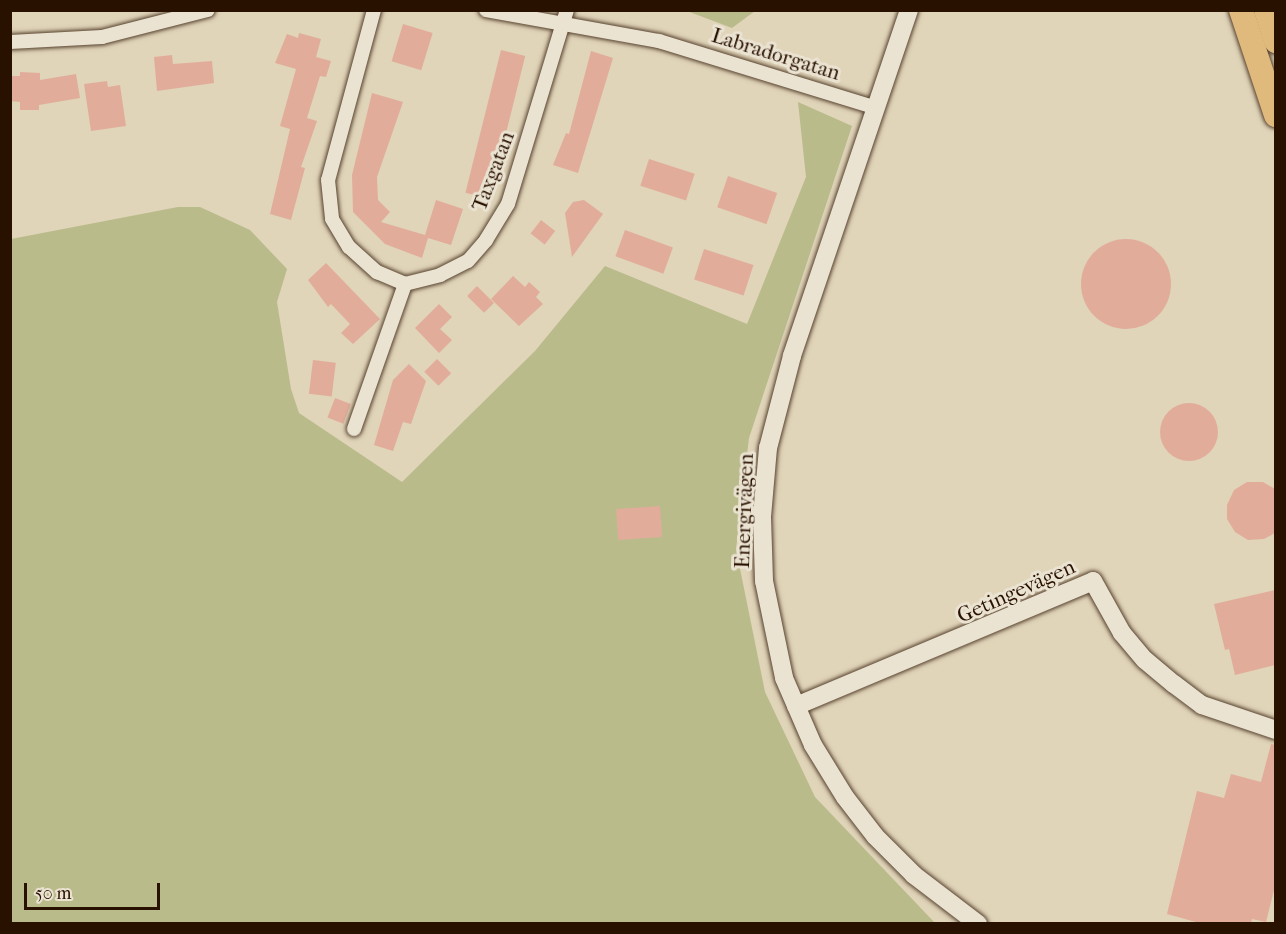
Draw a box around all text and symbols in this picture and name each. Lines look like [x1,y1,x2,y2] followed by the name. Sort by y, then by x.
[709,22,843,86] street label: Labradorgatan
[466,128,520,214] street label: Taxgatan
[729,453,759,569] street label: Energivägen
[953,554,1079,628] street label: Getingevägen
[27,871,164,909] scale bar
[35,883,71,904] text: 50 m

